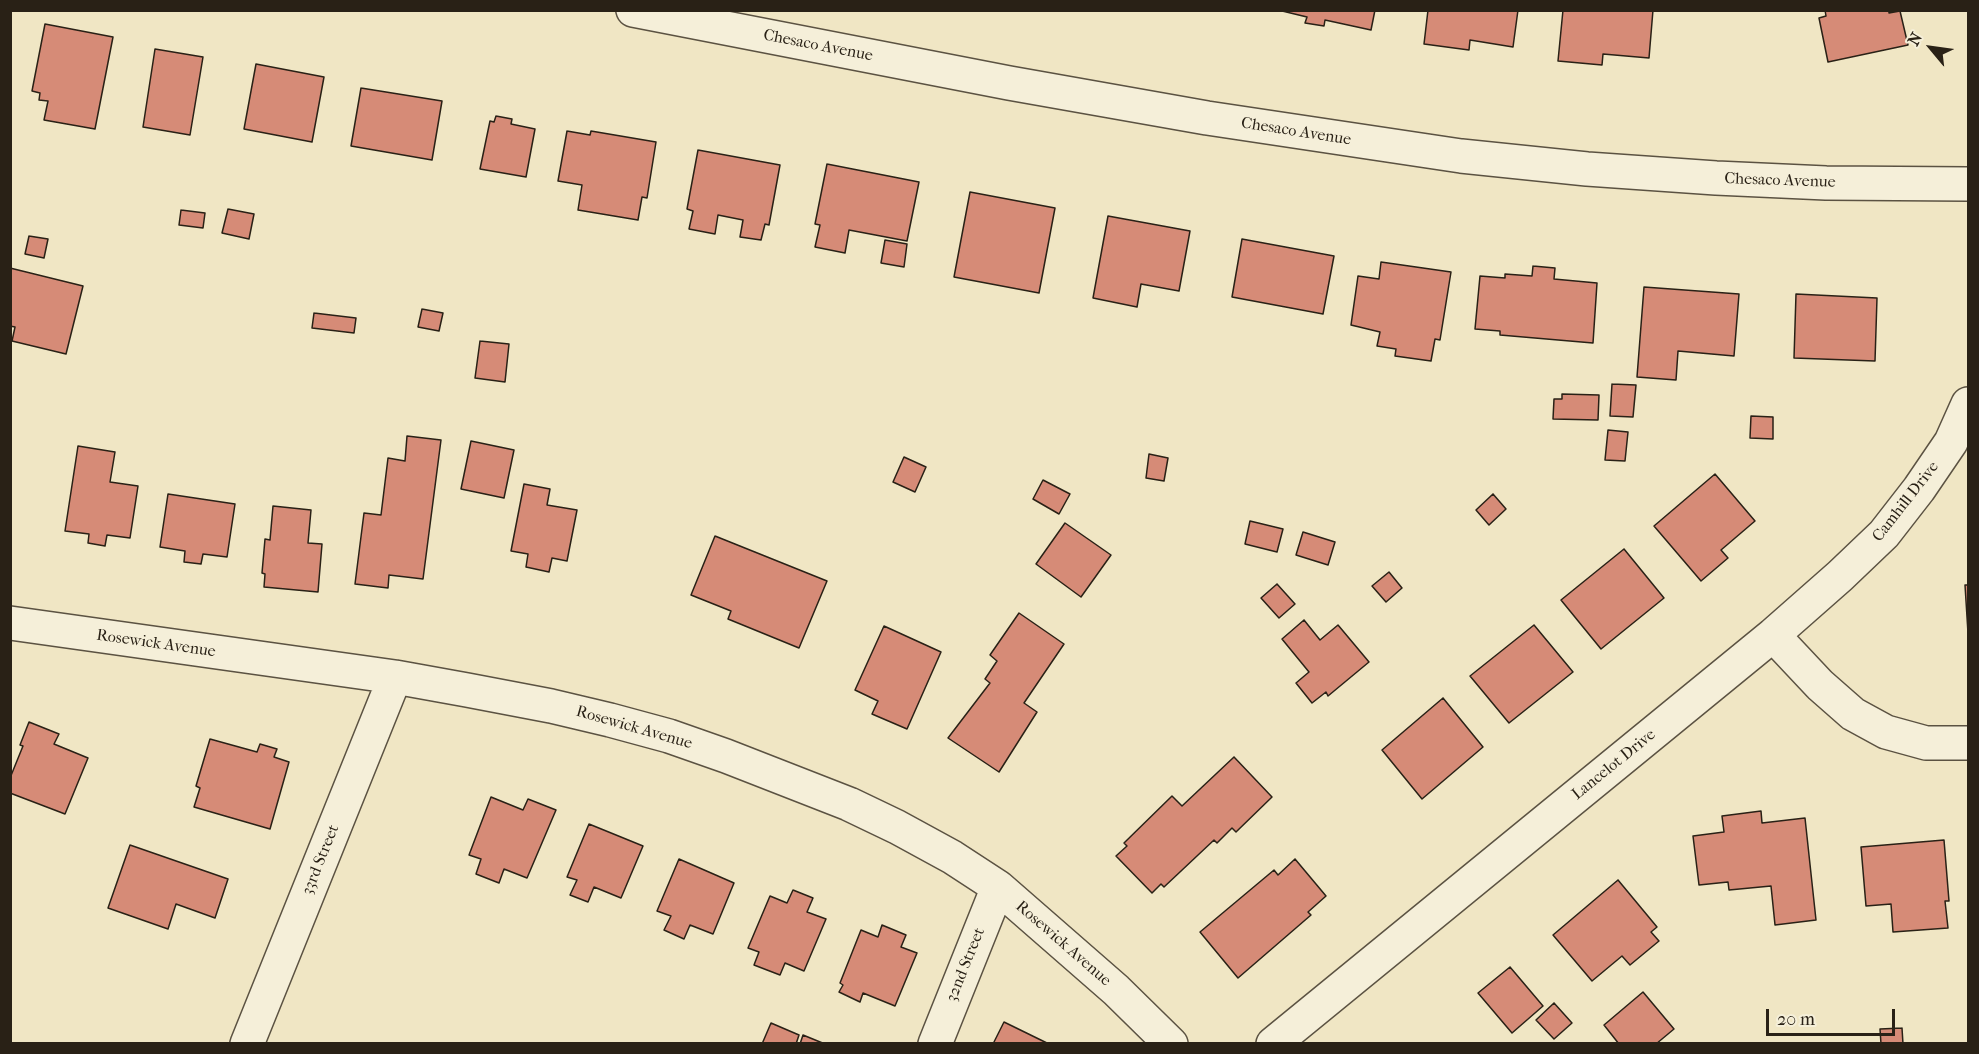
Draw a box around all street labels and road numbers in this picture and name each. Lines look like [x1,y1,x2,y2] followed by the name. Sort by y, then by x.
[762,26,874,66] street label: Chesaco Avenue
[1240,114,1352,150] street label: Chesaco Avenue
[1724,169,1836,193] street label: Chesaco Avenue
[1869,458,1943,546] street label: Camhill Drive
[95,626,217,662] street label: Rosewick Avenue
[574,702,694,754] street label: Rosewick Avenue
[1568,726,1660,804] street label: Lancelot Drive
[298,822,344,898] street label: 33rd Street
[1011,897,1115,991] street label: Rosewick Avenue
[942,925,990,1005] street label: 32nd Street

